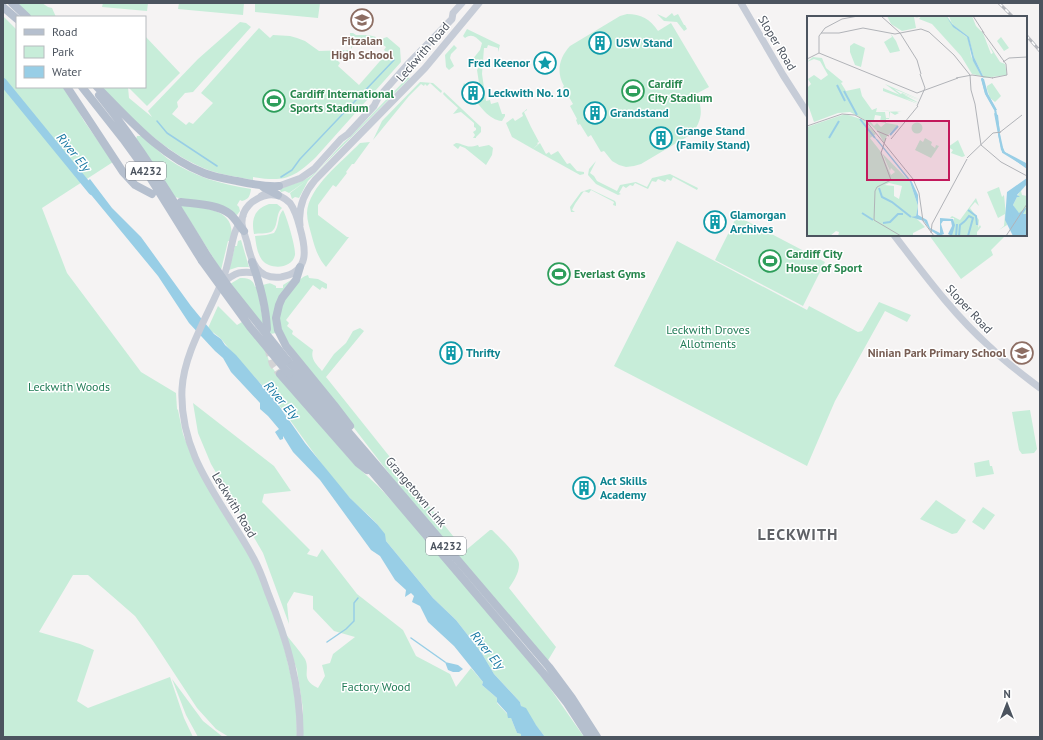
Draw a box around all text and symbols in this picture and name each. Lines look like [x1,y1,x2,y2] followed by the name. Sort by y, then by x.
[349,7,375,33] school or university icon: Fitzalan High School
[755,12,800,73] street label: Sloper Road
[16,16,146,88] legend
[807,16,1027,236] inset map
[393,19,453,84] street label: Leckwith Road
[52,24,77,39] text: Road
[587,30,613,56] building icon: USW Stand
[331,33,393,62] place label: Fitzalan High School
[616,35,672,50] place label: USW Stand
[52,44,74,59] text: Park
[532,50,558,76] place icon: Fred Keenor
[468,55,531,70] place label: Fred Keenor
[52,64,82,79] text: Water
[648,76,713,105] place label: Cardiff City Stadium
[620,78,646,104] sports icon: Cardiff City Stadium
[460,80,486,106] building icon: Leckwith No. 10
[488,85,570,100] place label: Leckwith No. 10
[290,86,394,115] place label: Cardiff International Sports Stadium
[261,88,287,114] sports icon: Cardiff International Sports Stadium
[582,100,608,126] building icon: Grandstand
[610,105,669,120] place label: Grandstand
[676,123,750,152] place label: Grange Stand (Family Stand)
[648,125,674,151] building icon: Grange Stand (Family Stand)
[53,129,95,176] water label: River Ely
[126,162,166,180] road number: A4232
[730,207,786,236] place label: Glamorgan Archives
[702,209,728,235] building icon: Glamorgan Archives
[786,246,863,275] place label: Cardiff City House of Sport
[757,248,783,274] sports icon: Cardiff City House of Sport
[546,261,572,287] sports icon: Everlast Gyms
[574,266,646,281] place label: Everlast Gyms
[943,281,996,336] street label: Sloper Road
[666,322,750,351] park label: Leckwith Droves Allotments
[438,340,464,366] building icon: Thrifty
[1009,340,1035,366] school or university icon: Ninian Park Primary School
[466,345,500,360] place label: Thrifty
[868,345,1006,360] place label: Ninian Park Primary School
[260,377,304,424] water label: River Ely
[28,379,110,394] park label: Leckwith Woods
[383,454,450,530] street label: Grangetown Link
[209,469,260,540] street label: Leckwith Road
[600,473,647,502] place label: Act Skills Academy
[571,475,597,501] building icon: Act Skills Academy
[758,524,838,544] district label: LECKWITH
[426,537,466,555] road number: A4232
[467,627,509,674] water label: River Ely
[342,679,410,694] park label: Factory Wood
[987,684,1027,724] north arrow
[1003,687,1011,701] text: N

